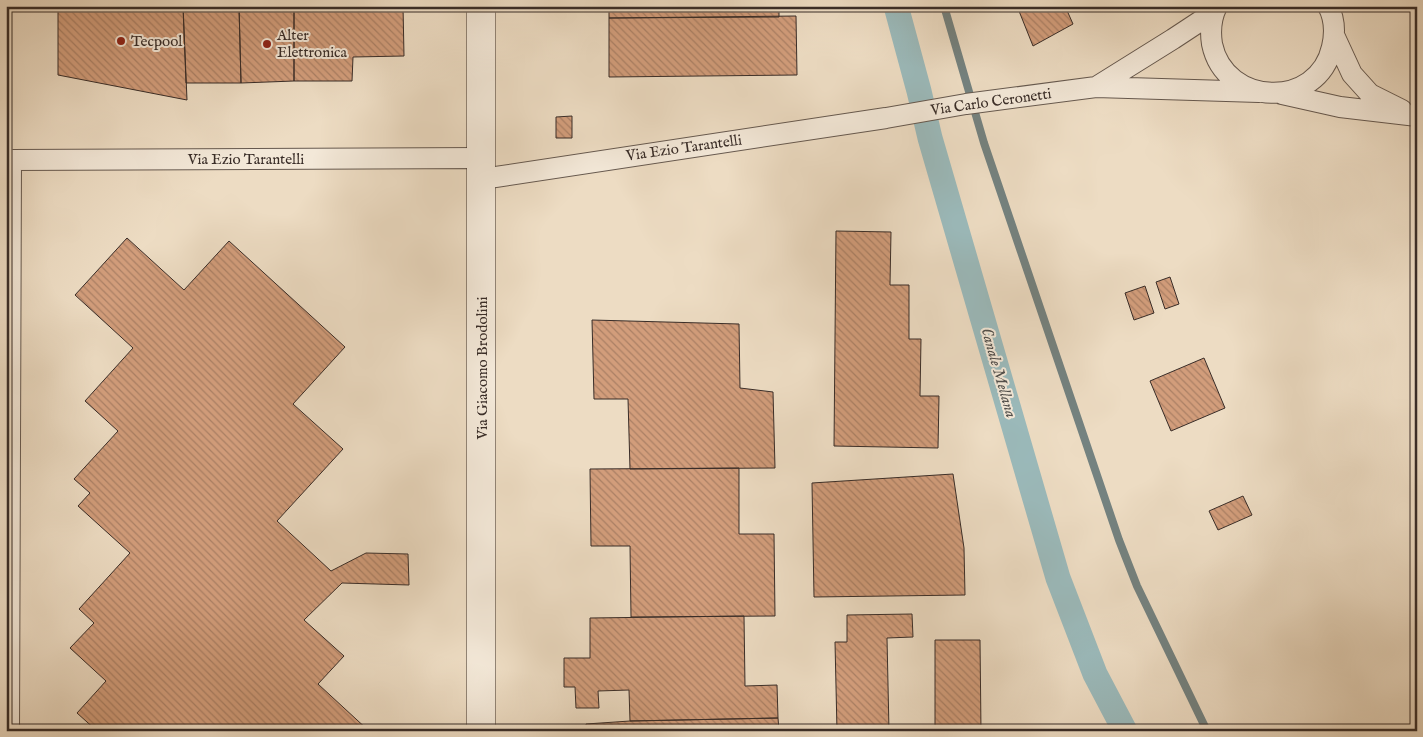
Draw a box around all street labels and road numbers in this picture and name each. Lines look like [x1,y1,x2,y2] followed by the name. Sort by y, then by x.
[928,84,1053,120] street label: Via Carlo Ceronetti
[624,130,743,166] street label: Via Ezio Tarantelli
[187,150,304,169] street label: Via Ezio Tarantelli
[473,296,492,441] street label: Via Giacomo Brodolini

